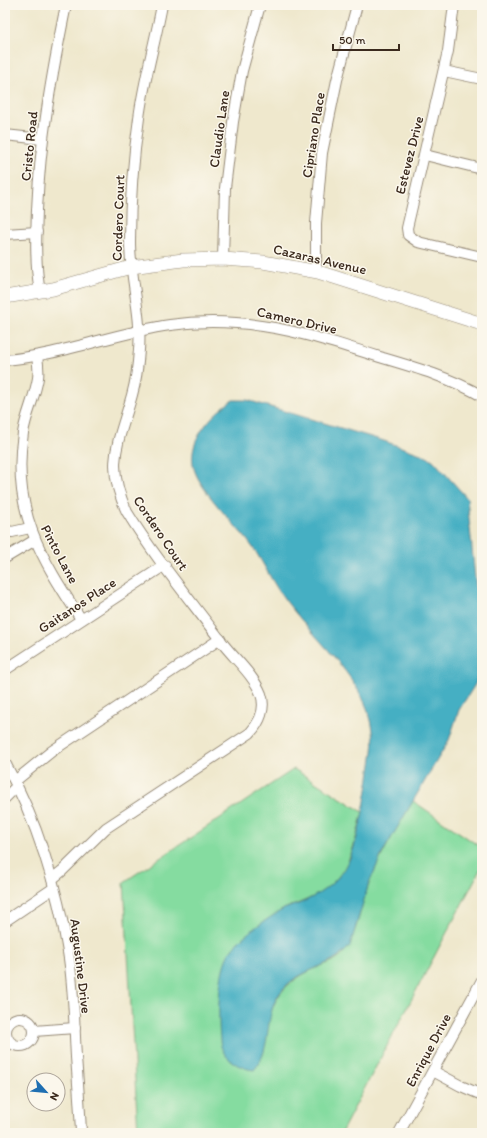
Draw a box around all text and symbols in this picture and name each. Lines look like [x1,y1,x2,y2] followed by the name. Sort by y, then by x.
[333,26,399,52] scale bar
[339,33,365,47] text: 50 m
[206,89,233,169] street label: Claudio Lane
[298,91,329,179] street label: Cipriano Place
[17,110,42,182] street label: Cristo Road
[392,114,427,196] street label: Estevez Drive
[108,175,129,261] street label: Cordero Court
[271,240,369,279] street label: Cazaras Avenue
[255,303,339,338] street label: Camero Drive
[129,493,192,574] street label: Cordero Court
[37,522,82,587] street label: Pinto Lane
[35,574,119,637] street label: Gaitanos Place
[66,918,95,1015] street label: Augustine Drive
[402,1010,455,1090] street label: Enrique Drive
[26,1072,66,1112] north arrow
[47,1090,62,1103] text: N

